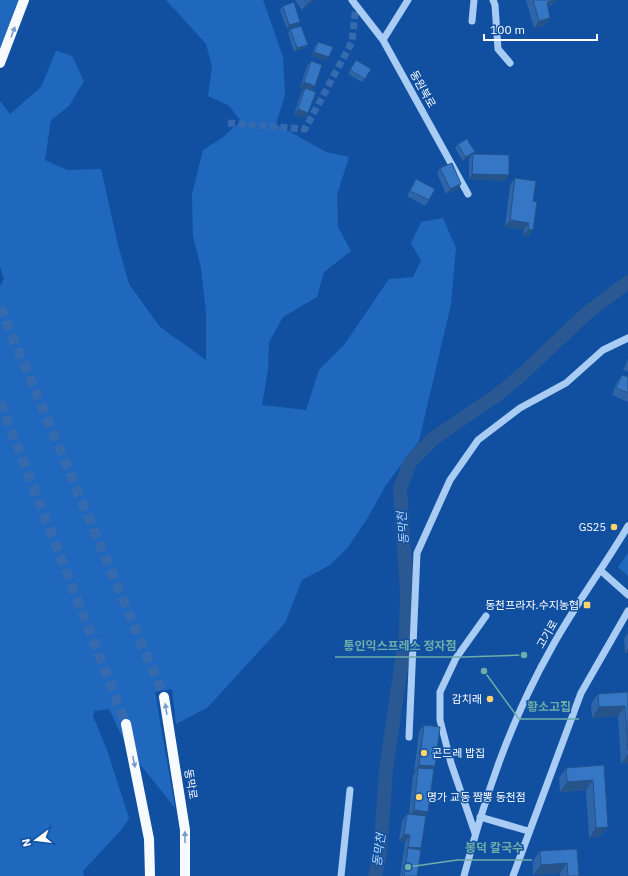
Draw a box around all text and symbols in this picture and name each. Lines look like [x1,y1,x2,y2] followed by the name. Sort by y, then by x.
[484,16,597,42] scale bar
[490,22,525,37] text: 100 m
[11,26,17,38] one-way arrow
[407,68,439,110] street label: 동원북로
[394,509,411,545] water label: 동막천
[579,520,606,534] place label: GS25
[609,522,619,532] marker: GS25
[485,598,579,612] place label: 동천프라자.수지농협
[582,600,592,610] marker: 동천프라자.수지농협
[533,617,561,651] street label: 고기로
[335,633,464,657] callout: 통인익스프레스 정자점
[343,638,457,653] text: 통인익스프레스 정자점
[452,692,482,706] place label: 감치래
[485,694,495,704] marker: 감치래
[519,695,579,719] callout: 황소고집
[527,699,571,714] text: 황소고집
[163,702,169,715] one-way arrow
[432,746,485,760] place label: 곤드레 밥집
[419,748,429,758] marker: 곤드레 밥집
[132,756,138,768] one-way arrow
[181,768,201,800] street label: 동막로
[427,790,526,804] place label: 명가 교동 짬뽕 동천점
[414,792,424,802] marker: 명가 교동 짬뽕 동천점
[16,820,56,860] north arrow
[182,830,188,843] one-way arrow
[369,831,389,867] water label: 동막천
[457,836,532,860] callout: 봉덕 칼국수
[19,837,34,848] text: N
[465,840,523,855] text: 봉덕 칼국수

